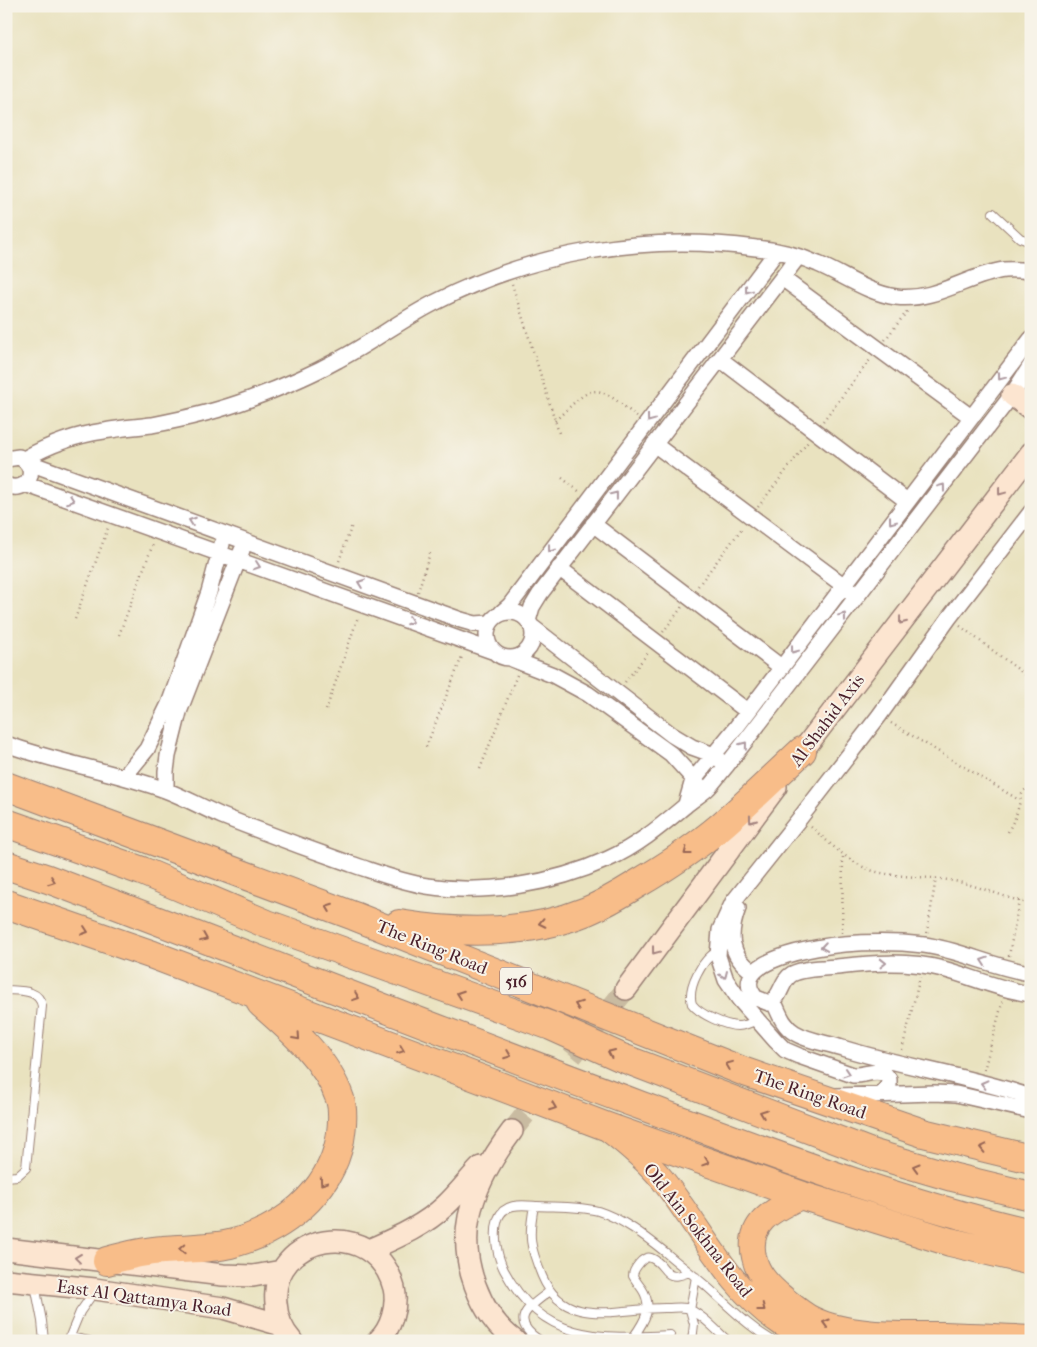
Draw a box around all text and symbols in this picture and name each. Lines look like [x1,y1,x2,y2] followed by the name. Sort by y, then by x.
[745,284,754,294] one-way arrow
[998,372,1007,381] one-way arrow
[647,413,655,422] one-way arrow
[936,483,945,493] one-way arrow
[999,486,1007,495] one-way arrow
[610,492,618,501] one-way arrow
[67,494,75,504] one-way arrow
[890,515,898,524] one-way arrow
[188,517,196,527] one-way arrow
[549,543,557,552] one-way arrow
[252,561,261,571] one-way arrow
[357,579,365,589] one-way arrow
[837,612,846,622] one-way arrow
[406,615,414,625] one-way arrow
[900,615,908,624] one-way arrow
[791,644,800,654] one-way arrow
[785,670,869,771] street label: Al Shahid Axis
[738,741,747,750] one-way arrow
[749,814,758,824] one-way arrow
[683,846,693,855] one-way arrow
[48,875,56,885] one-way arrow
[326,903,334,913] one-way arrow
[373,916,490,979] street label: The Ring Road
[538,917,547,928] one-way arrow
[81,926,89,936] one-way arrow
[200,932,208,942] one-way arrow
[819,942,828,952] one-way arrow
[652,945,661,955] one-way arrow
[980,957,988,967] one-way arrow
[880,958,887,968] one-way arrow
[500,968,532,994] road number: 516
[718,970,729,979] one-way arrow
[457,989,465,999] one-way arrow
[351,991,360,1001] one-way arrow
[574,1001,583,1011] one-way arrow
[291,1032,300,1041] one-way arrow
[397,1044,405,1054] one-way arrow
[503,1049,511,1059] one-way arrow
[607,1049,616,1059] one-way arrow
[725,1061,734,1072] one-way arrow
[751,1065,869,1124] street label: The Ring Road
[842,1067,850,1077] one-way arrow
[980,1080,988,1090] one-way arrow
[549,1101,557,1111] one-way arrow
[759,1108,767,1118] one-way arrow
[979,1143,988,1154] one-way arrow
[702,1156,710,1166] one-way arrow
[639,1159,757,1302] street label: Old Ain Sokhna Road
[912,1162,920,1172] one-way arrow
[320,1176,329,1186] one-way arrow
[178,1244,186,1254] one-way arrow
[73,1253,81,1264] one-way arrow
[55,1276,233,1321] street label: East Al Qattamya Road
[756,1302,766,1311] one-way arrow
[822,1318,830,1328] one-way arrow

